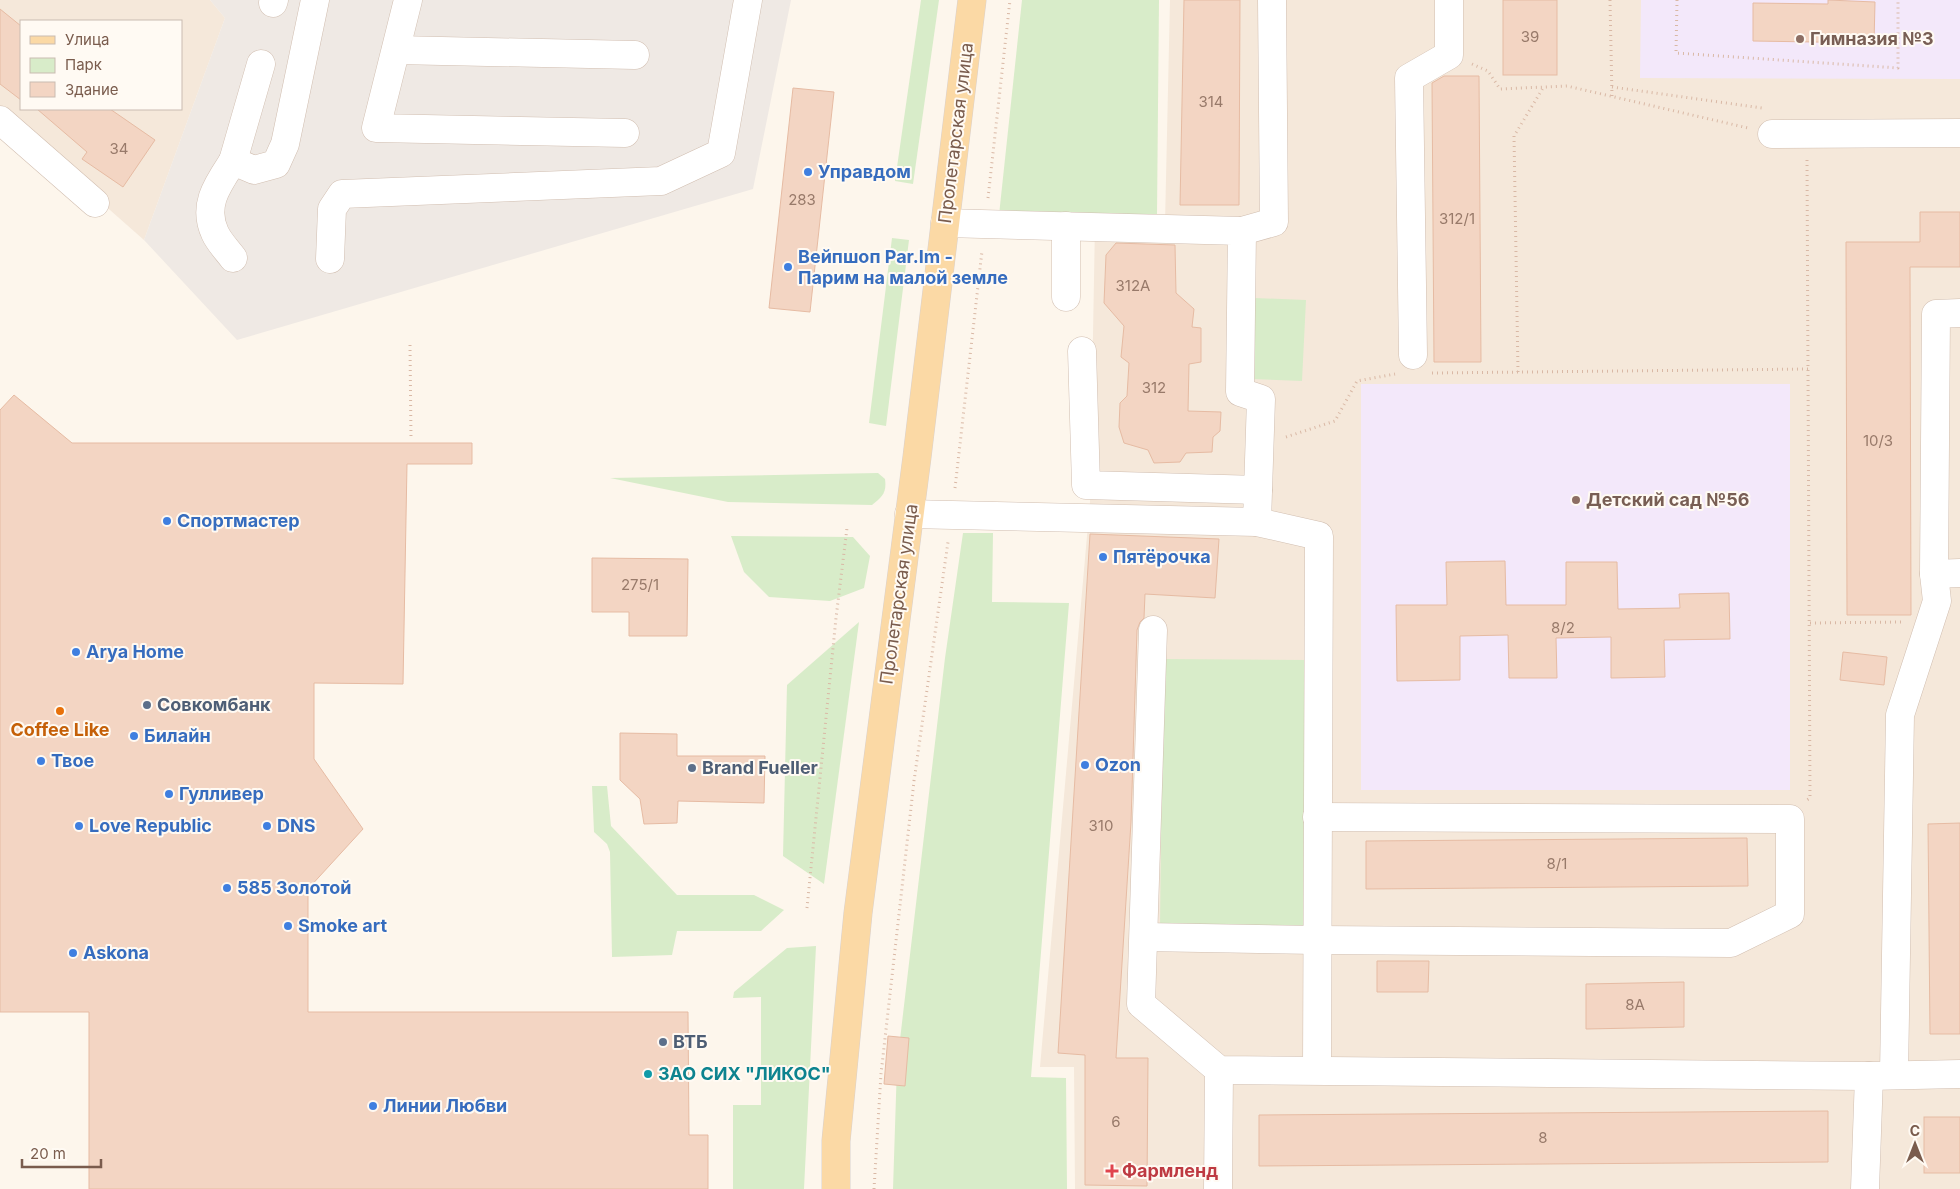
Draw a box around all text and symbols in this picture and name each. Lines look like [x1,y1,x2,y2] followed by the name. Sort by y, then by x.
[20,20,182,110] legend
[1521,27,1539,46] house number: 39
[1810,28,1934,49] place label: Гимназия №3
[65,30,109,49] text: Улица
[1794,33,1806,45] marker: Гимназия №3
[934,41,977,224] street label: Пролетарская улица
[65,55,102,74] text: Парк
[65,80,119,99] text: Здание
[1198,92,1224,111] house number: 314
[110,139,128,158] house number: 34
[818,161,911,182] place label: Управдом
[802,166,814,178] marker: Управдом
[788,190,816,209] house number: 283
[1439,209,1475,228] house number: 312/1
[798,246,1008,288] place label: Вейпшоп Par.Im - Парим на малой земле
[782,261,794,273] marker: Вейпшоп Par.Im - Парим на малой земле
[1116,276,1150,295] house number: 312А
[1142,378,1166,397] house number: 312
[1863,431,1893,450] house number: 10/3
[1586,489,1749,510] place label: Детский сад №56
[1570,494,1582,506] marker: Детский сад №56
[875,502,922,685] street label: Пролетарская улица
[177,510,300,531] place label: Спортмастер
[161,515,173,527] marker: Спортмастер
[1113,546,1211,567] place label: Пятёрочка
[1097,551,1109,563] marker: Пятёрочка
[621,575,659,594] house number: 275/1
[1551,618,1575,637] house number: 8/2
[86,641,184,662] place label: Arya Home
[70,646,82,658] marker: Arya Home
[157,694,271,715] place label: Совкомбанк
[141,699,153,711] marker: Совкомбанк
[54,705,66,717] marker: Coffee Like
[10,719,110,740] place label: Coffee Like
[144,725,211,746] place label: Билайн
[128,730,140,742] marker: Билайн
[51,750,94,771] place label: Твое
[1095,754,1141,775] place label: Ozon
[35,755,47,767] marker: Твое
[702,757,818,778] place label: Brand Fueller
[1079,759,1091,771] marker: Ozon
[686,762,698,774] marker: Brand Fueller
[179,783,264,804] place label: Гулливер
[163,788,175,800] marker: Гулливер
[89,815,212,836] place label: Love Republic
[277,815,316,836] place label: DNS
[1089,816,1113,835] house number: 310
[73,820,85,832] marker: Love Republic
[261,820,273,832] marker: DNS
[1547,854,1567,873] house number: 8/1
[237,877,352,898] place label: 585 Золотой
[221,882,233,894] marker: 585 Золотой
[298,915,387,936] place label: Smoke art
[282,920,294,932] marker: Smoke art
[83,942,149,963] place label: Askona
[67,947,79,959] marker: Askona
[1625,995,1645,1014] house number: 8А
[673,1031,708,1052] place label: ВТБ
[657,1036,669,1048] marker: ВТБ
[658,1063,831,1084] place label: ЗАО СИХ "ЛИКОС"
[642,1068,654,1080] marker: ЗАО СИХ "ЛИКОС"
[383,1095,507,1116] place label: Линии Любви
[367,1100,379,1112] marker: Линии Любви
[1111,1112,1121,1131] house number: 6
[1890,1119,1940,1169] north arrow
[1910,1122,1920,1139] text: С
[1538,1128,1548,1147] house number: 8
[22,1136,101,1168] scale bar
[30,1144,66,1163] text: 20 m
[1122,1160,1218,1181] place label: Фармленд
[1106,1165,1118,1177] marker: Фармленд

